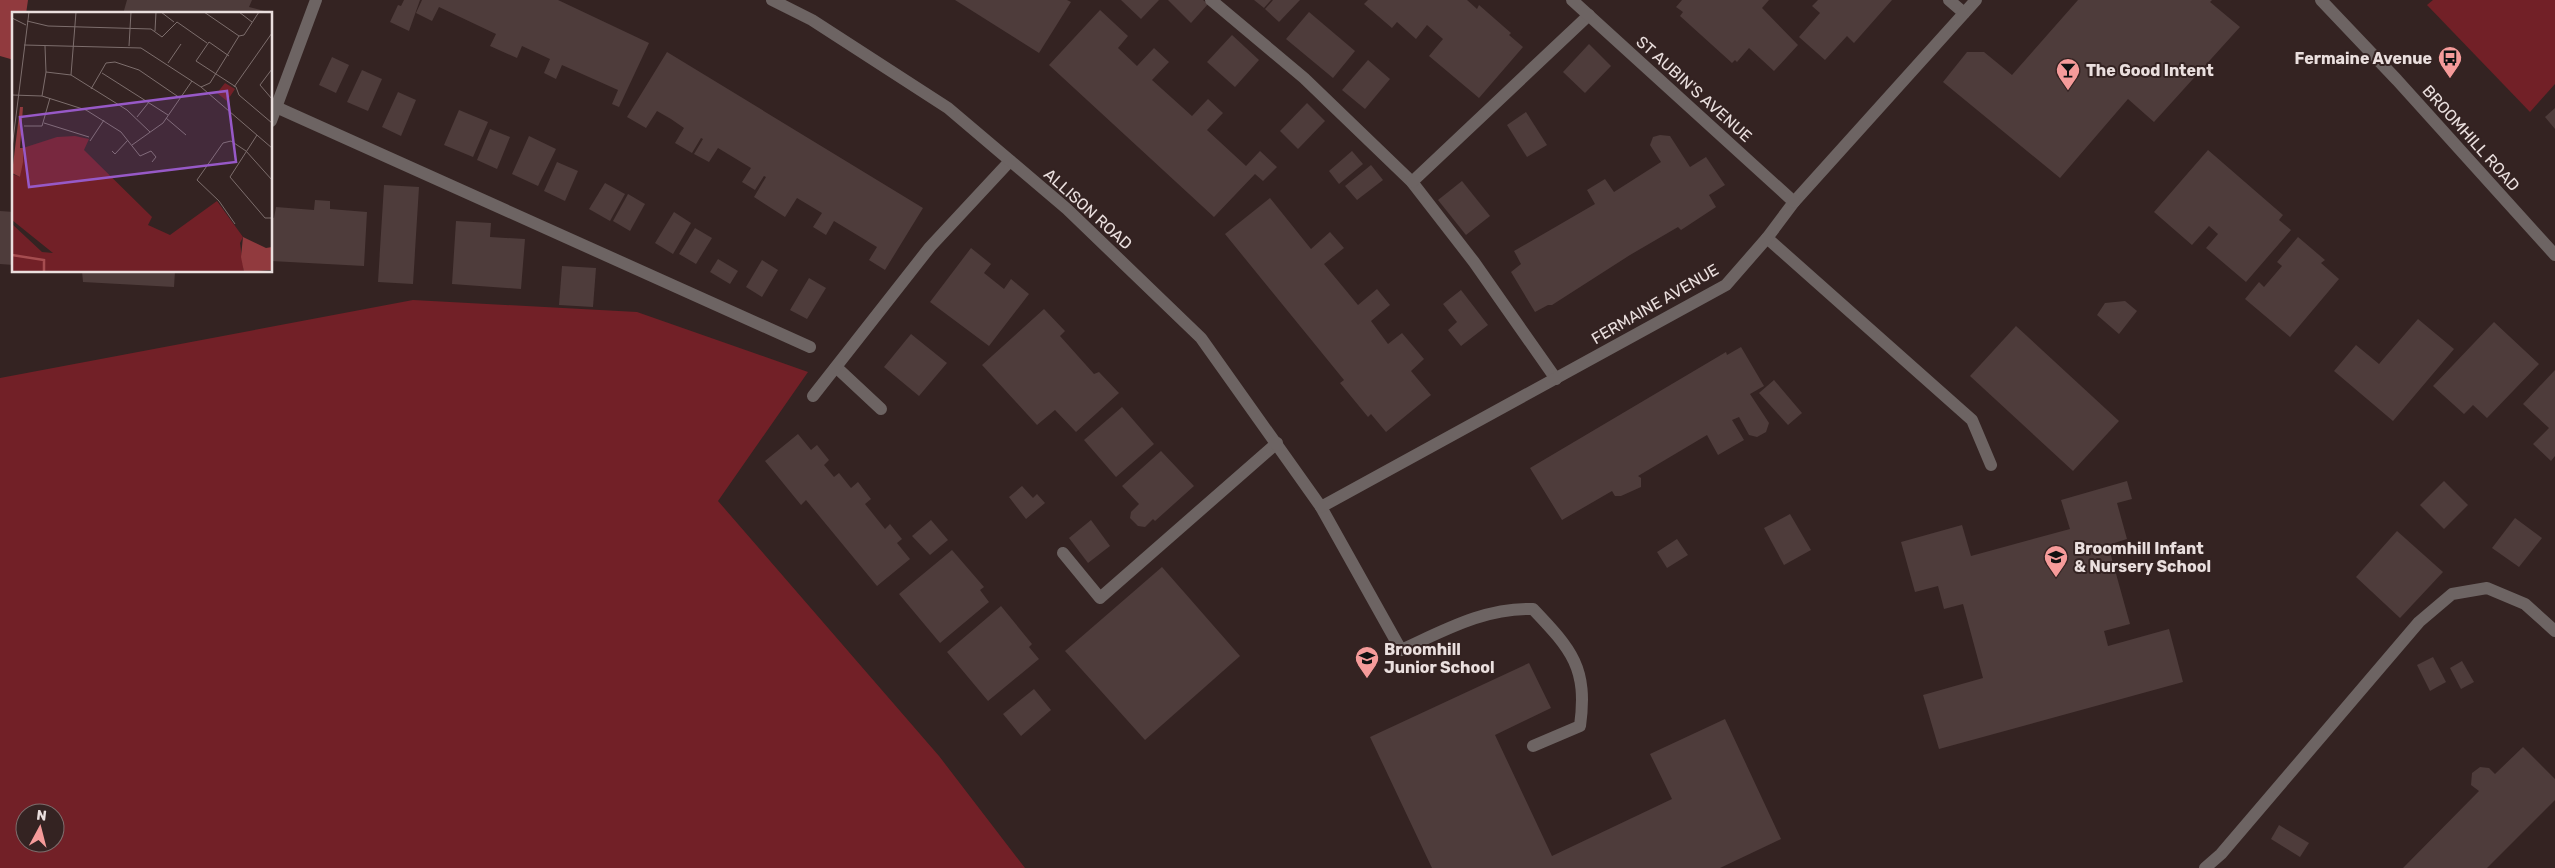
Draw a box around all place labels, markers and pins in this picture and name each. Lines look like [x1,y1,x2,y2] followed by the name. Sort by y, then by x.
[2437,45,2463,79] bus stop icon: Fermaine Avenue
[2294,49,2432,68] place label: Fermaine Avenue
[2055,57,2081,91] bar icon: The Good Intent
[2086,61,2214,80] place label: The Good Intent
[2074,539,2211,576] place label: Broomhill Infant & Nursery School
[2043,544,2069,578] school or university icon: Broomhill Infant & Nursery School
[1384,640,1495,677] place label: Broomhill Junior School
[1354,645,1380,679] school or university icon: Broomhill Junior School

